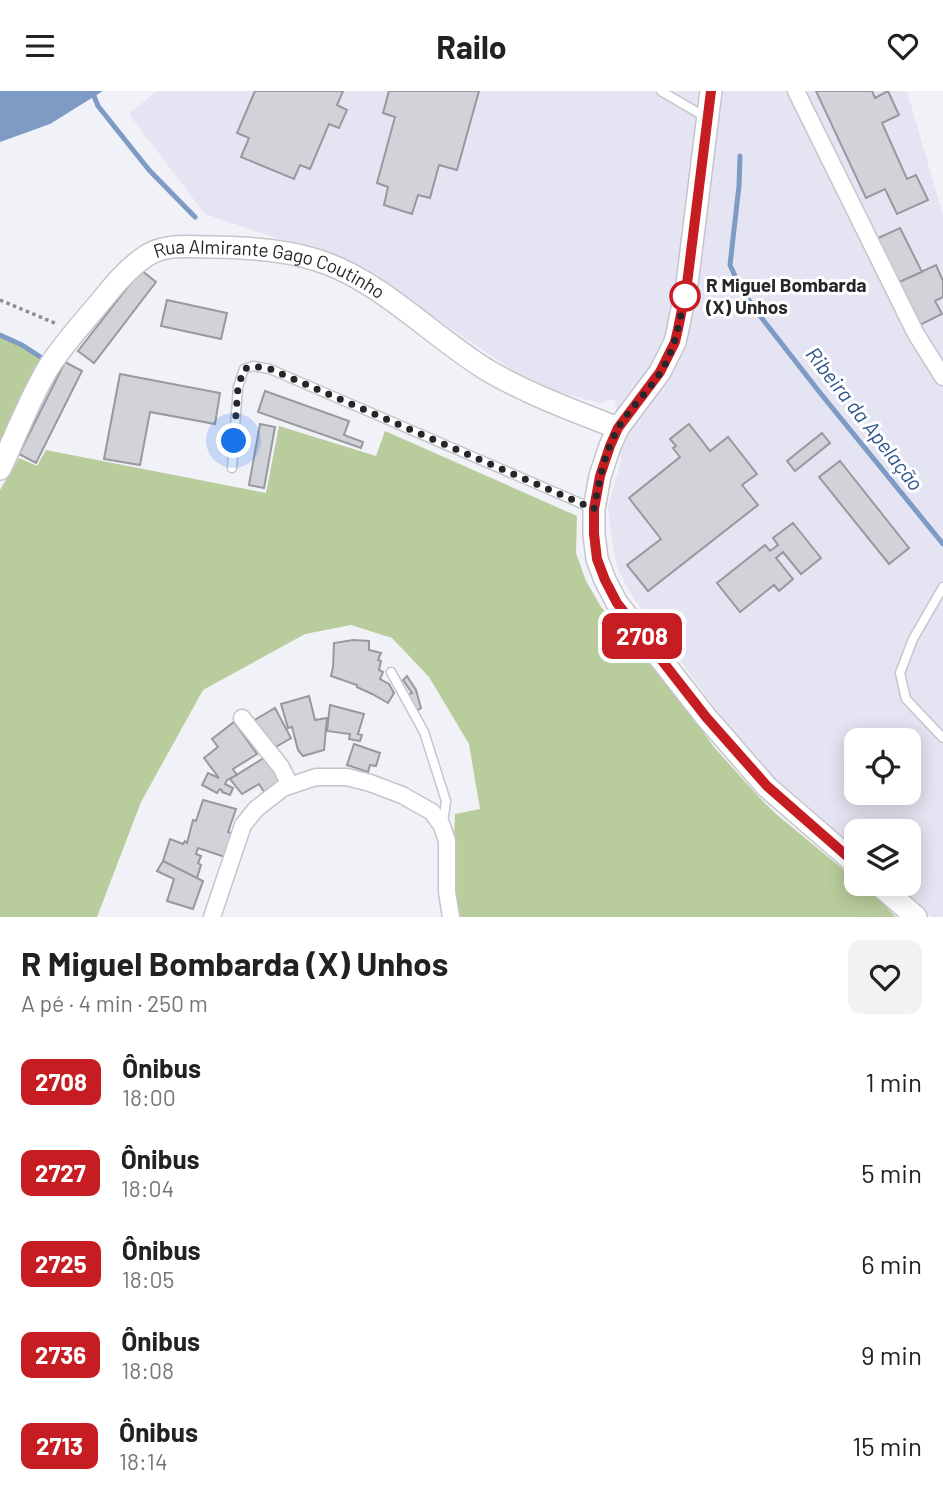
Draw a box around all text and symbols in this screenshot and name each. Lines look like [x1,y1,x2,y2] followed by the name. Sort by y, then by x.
[21,27,59,65] icon: menu
[436,27,507,65] text: Railo
[884,27,922,65] icon: heart
[150,234,390,303] street label: Rua Almirante Gago Coutinho
[705,273,866,318] place label: R Miguel Bombarda (X) Unhos
[670,281,700,311] marker: R Miguel Bombarda (X) Unhos
[801,341,929,495] water label: Ribeira da Apelação
[216,423,251,458] your location
[593,613,691,659] line badge: 2708
[616,621,668,650] text: 2708
[844,728,921,896] map controls
[844,728,921,805] button: locate
[844,819,921,896] button: layers
[848,940,922,1014] button: heart
[21,943,448,983] text: R Miguel Bombarda (X) Unhos
[21,989,208,1017] text: A pé · 4 min · 250 m
[122,1052,201,1083] text: Ônibus
[866,1066,922,1097] text: 1 min
[35,1067,87,1096] text: 2708
[122,1083,176,1111] text: 18:00
[121,1143,200,1174] text: Ônibus
[861,1157,922,1188] text: 5 min
[35,1158,86,1187] text: 2727
[121,1174,174,1202] text: 18:04
[122,1234,201,1265] text: Ônibus
[861,1248,922,1279] text: 6 min
[35,1249,87,1278] text: 2725
[122,1265,174,1293] text: 18:05
[121,1325,200,1356] text: Ônibus
[861,1339,922,1370] text: 9 min
[35,1340,86,1369] text: 2736
[121,1356,174,1384] text: 18:08
[119,1416,198,1447] text: Ônibus
[852,1430,922,1461] text: 15 min
[36,1431,83,1460] text: 2713
[119,1447,168,1475] text: 18:14

